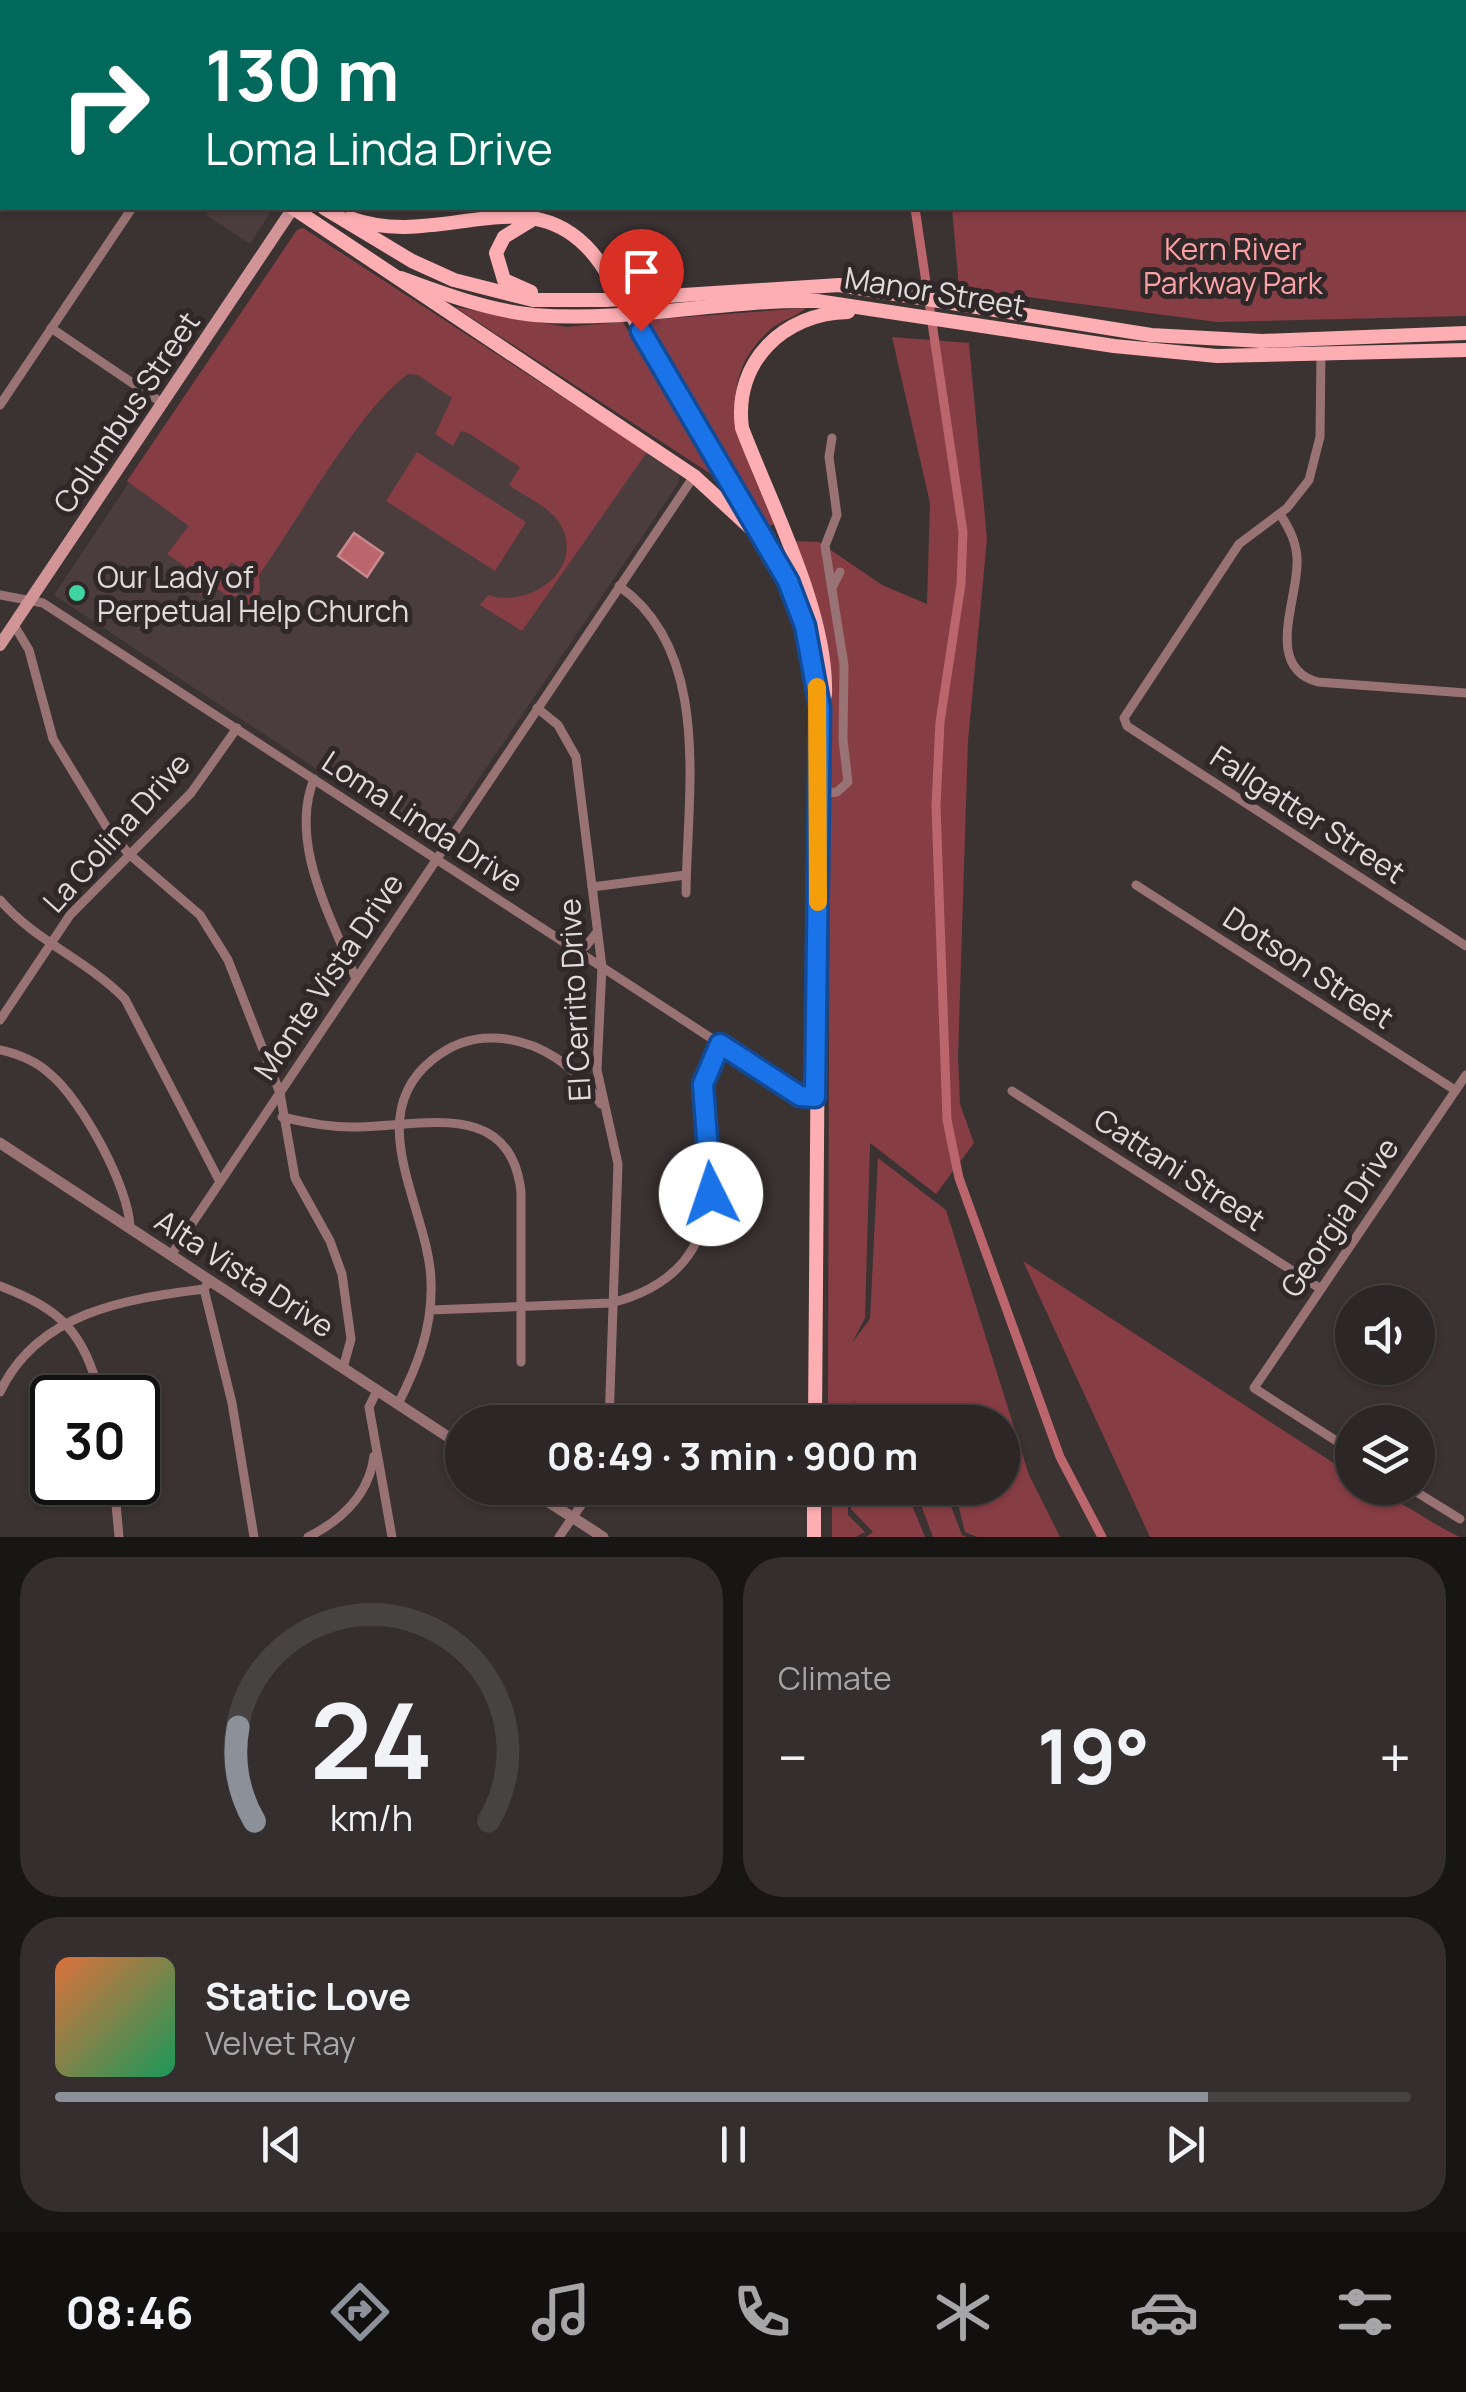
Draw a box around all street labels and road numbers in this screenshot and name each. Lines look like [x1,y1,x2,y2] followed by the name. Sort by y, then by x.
[842,256,1028,326] street label: Manor Street
[43,303,209,521] street label: Columbus Street
[1203,736,1413,892] street label: Fallgatter Street
[315,741,531,901] street label: Loma Linda Drive
[33,743,199,921] street label: La Colina Drive
[244,865,412,1087] street label: Monte Vista Drive
[1216,897,1402,1037] street label: Dotson Street
[548,898,600,1102] street label: El Cerrito Drive
[1087,1098,1273,1240] street label: Cattani Street
[1270,1129,1408,1305] street label: Georgia Drive
[148,1200,342,1346] street label: Alta Vista Drive

